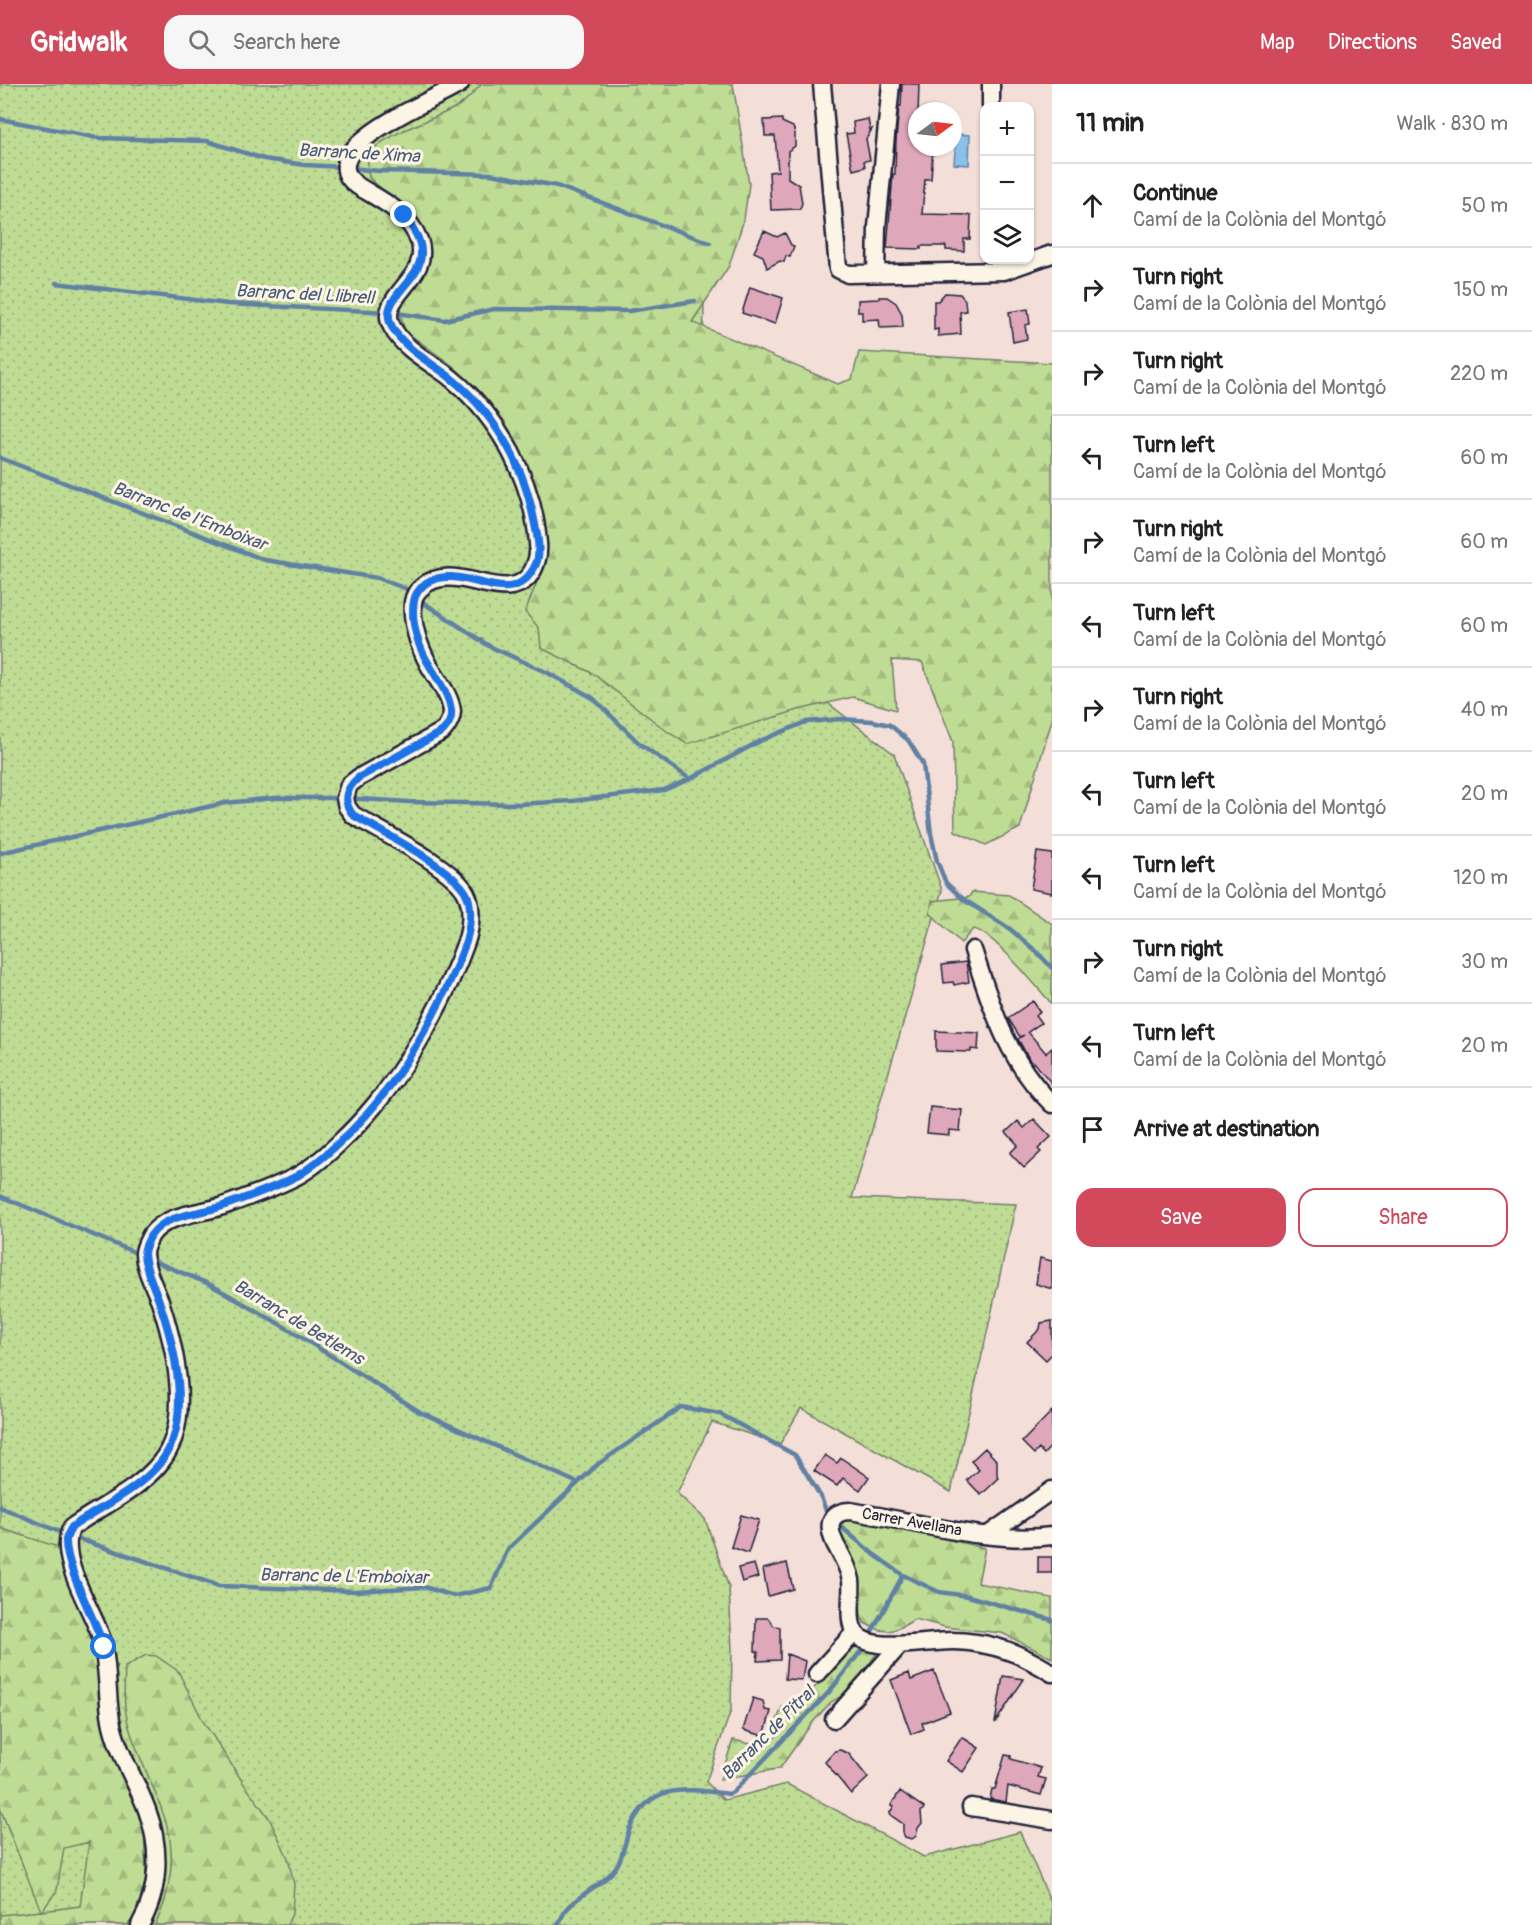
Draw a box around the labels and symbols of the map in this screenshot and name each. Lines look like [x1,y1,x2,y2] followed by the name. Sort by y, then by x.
[908,102,962,156] north arrow
[298,139,422,168] water label: Barranc de Xima
[390,201,416,227] route end
[235,279,376,310] water label: Barranc del Llibrell
[110,477,272,557] water label: Barranc de l'Emboixar
[230,1275,369,1371] water label: Barranc de Betlems
[860,1503,963,1541] street label: Carrer Avellana
[259,1564,431,1590] water label: Barranc de L'Emboixar
[90,1633,116,1659] route start
[716,1680,821,1785] water label: Barranc de Pitral

